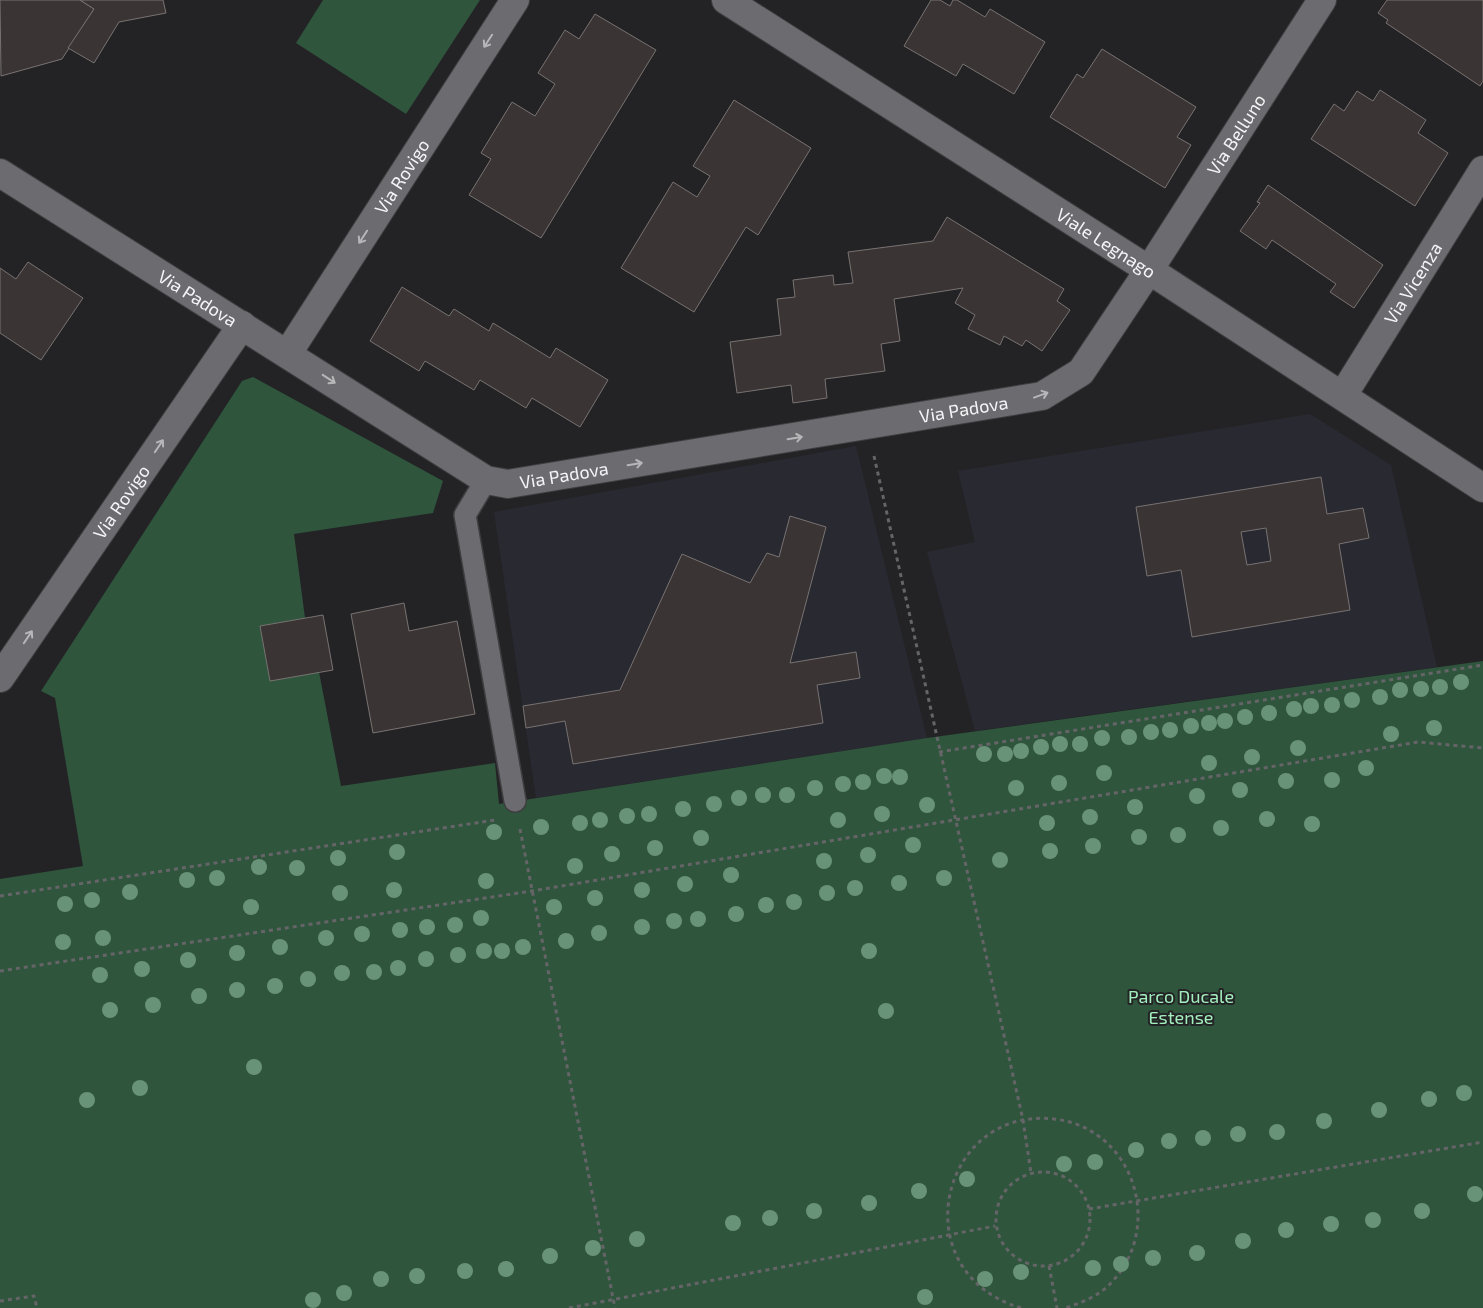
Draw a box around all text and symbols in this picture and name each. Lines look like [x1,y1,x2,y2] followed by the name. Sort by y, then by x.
[483,34,494,48] one-way arrow
[1202,90,1270,179] street label: Via Belluno
[369,135,434,218] street label: Via Rovigo
[1052,203,1160,283] street label: Viale Legnago
[357,229,367,243] one-way arrow
[1379,238,1446,328] street label: Via Vicenza
[154,265,242,331] street label: Via Padova
[321,375,335,385] one-way arrow
[1033,390,1048,399] one-way arrow
[918,391,1010,427] street label: Via Padova
[787,433,803,443] one-way arrow
[154,439,164,453] one-way arrow
[518,457,610,493] street label: Via Padova
[627,458,643,468] one-way arrow
[88,460,154,543] street label: Via Rovigo
[23,631,33,645] one-way arrow
[1128,985,1234,1028] park label: Parco Ducale Estense

